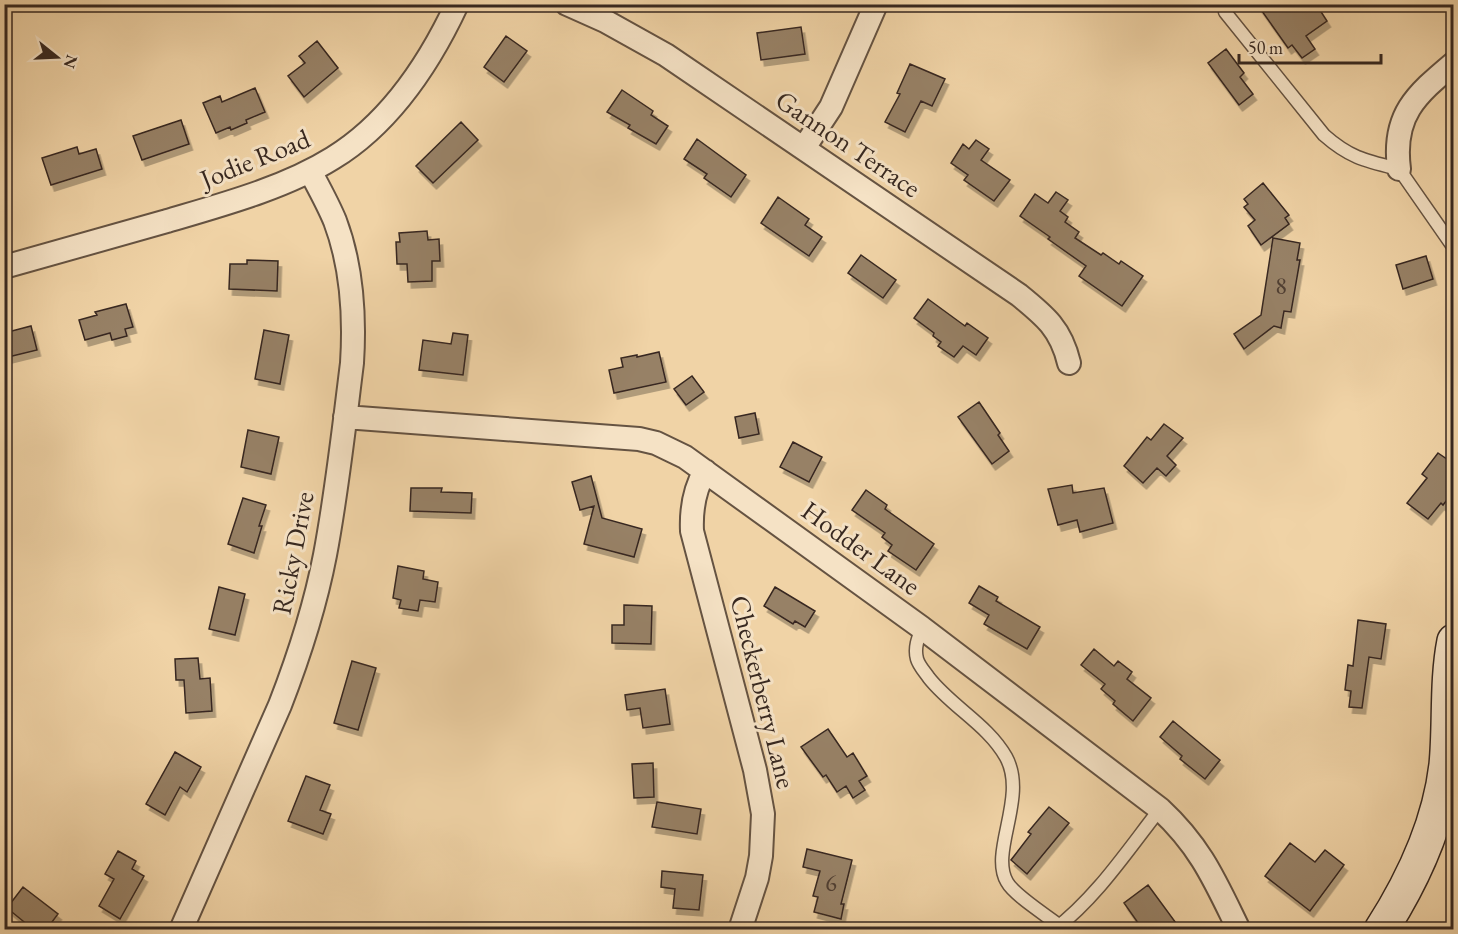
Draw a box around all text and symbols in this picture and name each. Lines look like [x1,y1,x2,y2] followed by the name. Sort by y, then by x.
[27,27,87,87] north arrow
[1239,27,1382,65] scale bar
[1248,36,1283,59] text: 50 m
[59,52,83,71] text: N
[769,82,928,205] street label: Gannon Terrace
[193,121,315,197] street label: Jodie Road
[1275,270,1287,301] house number: 8
[263,488,322,617] street label: Ricky Drive
[795,493,928,603] street label: Hodder Lane
[723,592,804,792] street label: Checkerberry Lane
[825,867,837,898] house number: 6

